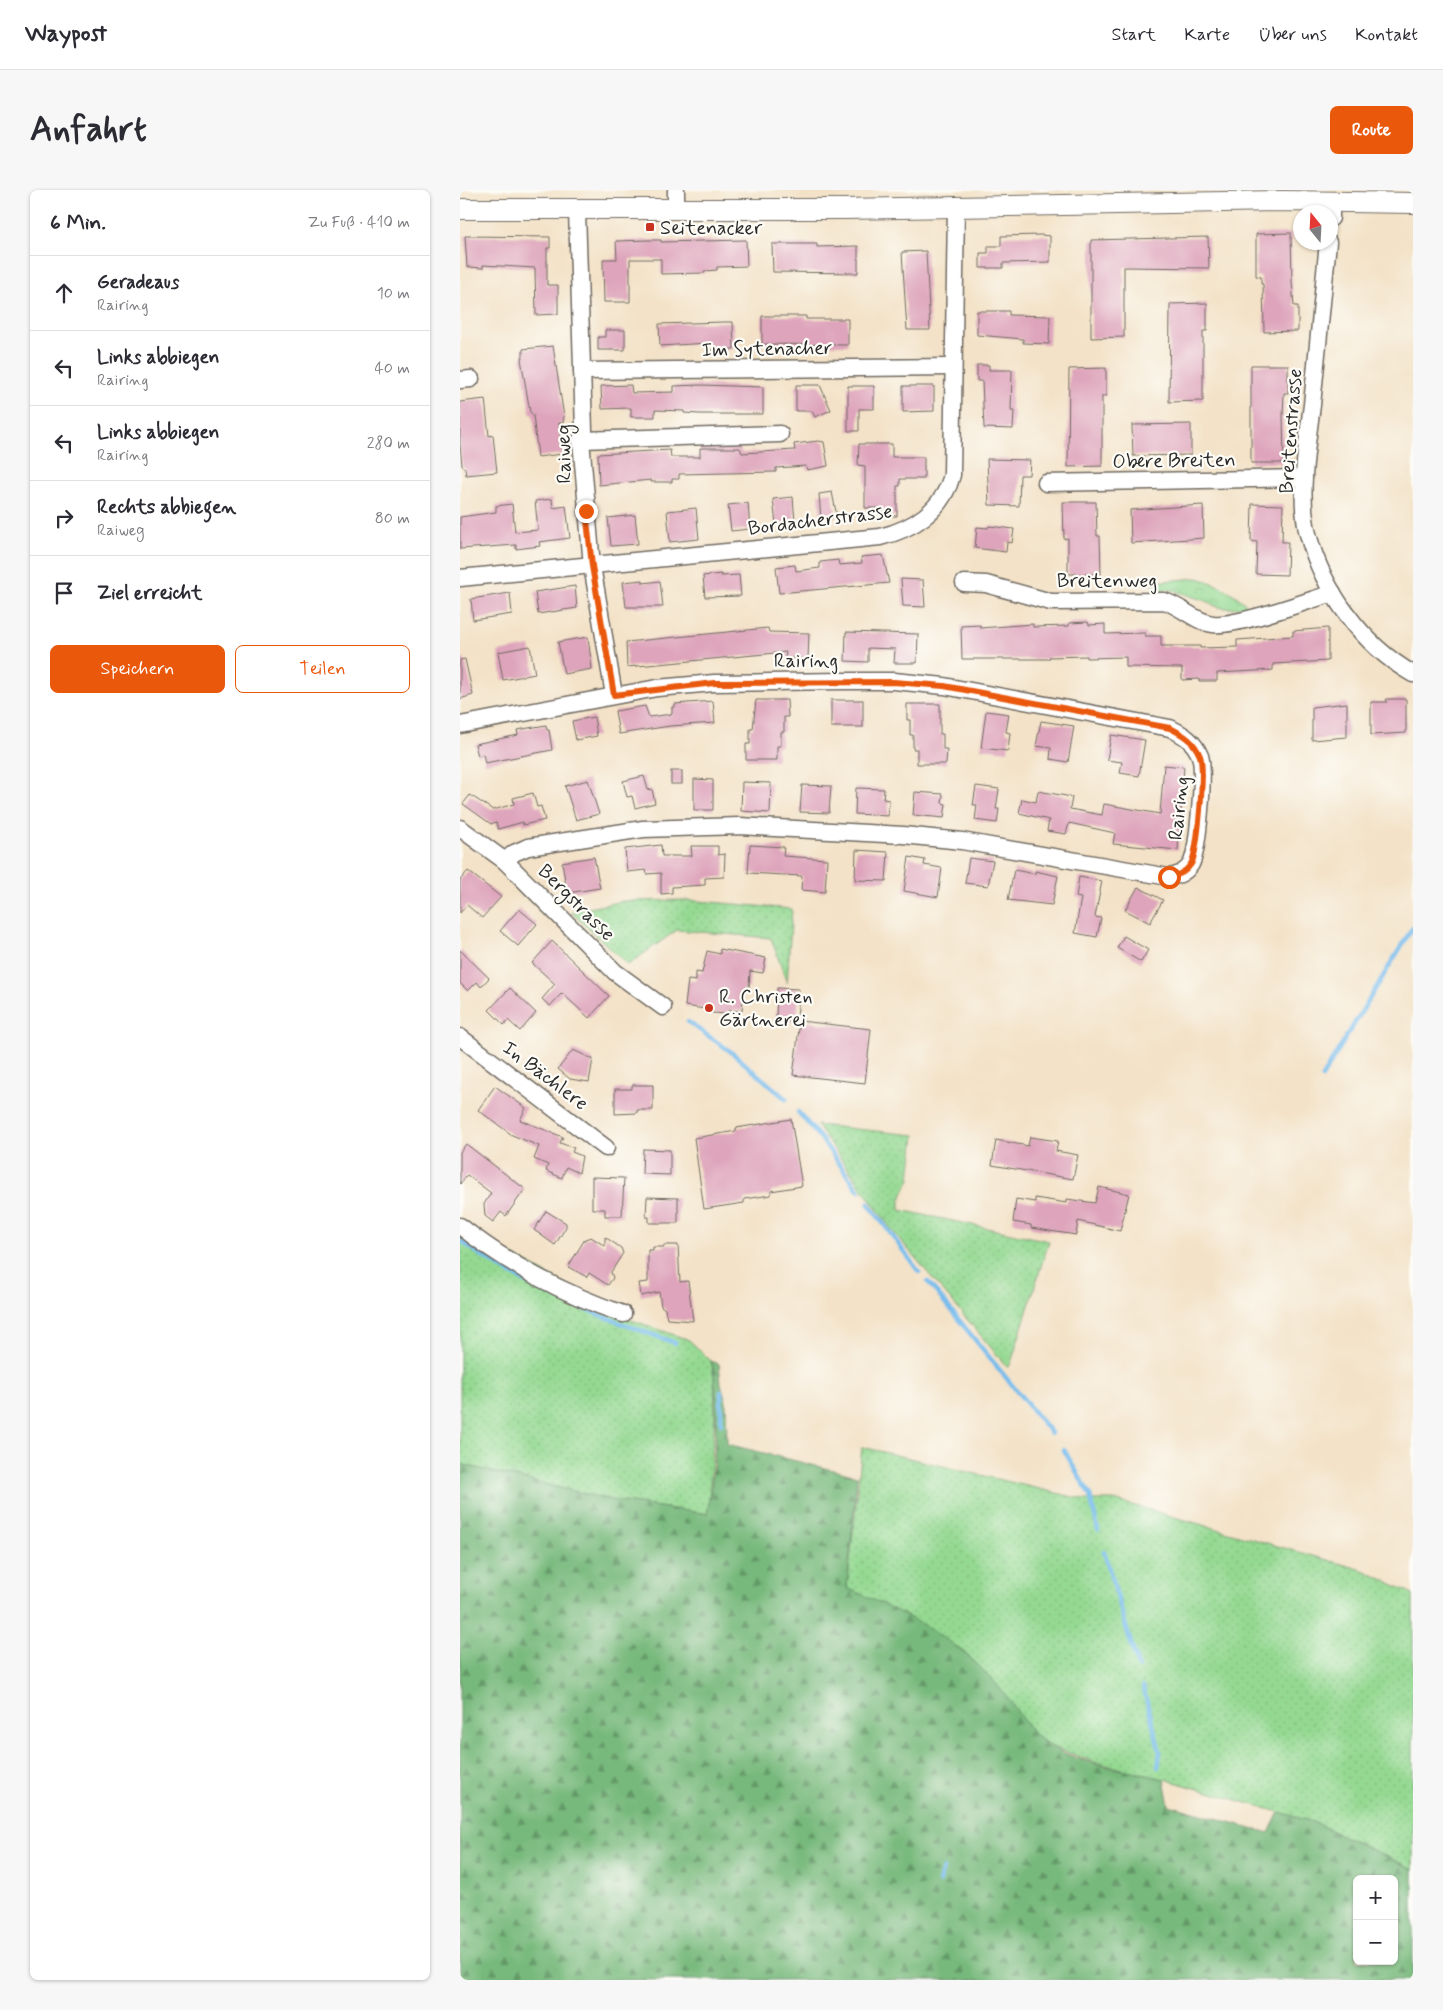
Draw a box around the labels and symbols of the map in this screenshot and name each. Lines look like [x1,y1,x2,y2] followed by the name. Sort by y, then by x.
[1293,205,1338,250] north arrow
[660,215,763,242] place label: Seitenacker
[644,221,656,233] marker: Seitenacker
[701,335,833,364] street label: Im Sytenacher
[1274,368,1309,494] street label: Breitenstrasse
[550,424,580,484] street label: Raiweg
[1112,447,1236,476] street label: Obere Breiten
[746,498,894,543] street label: Bordacherstrasse
[575,500,598,523] route end
[1057,568,1157,595] street label: Breitenweg
[774,648,838,675] street label: Rairing
[1163,775,1196,842] street label: Rairing
[531,858,621,948] street label: Bergstrasse
[1158,866,1181,889] route start
[719,984,812,1034] place label: R. Christen Gärtnerei
[703,1002,715,1014] marker: R. Christen Gärtnerei
[497,1035,593,1117] street label: In Bächlere

